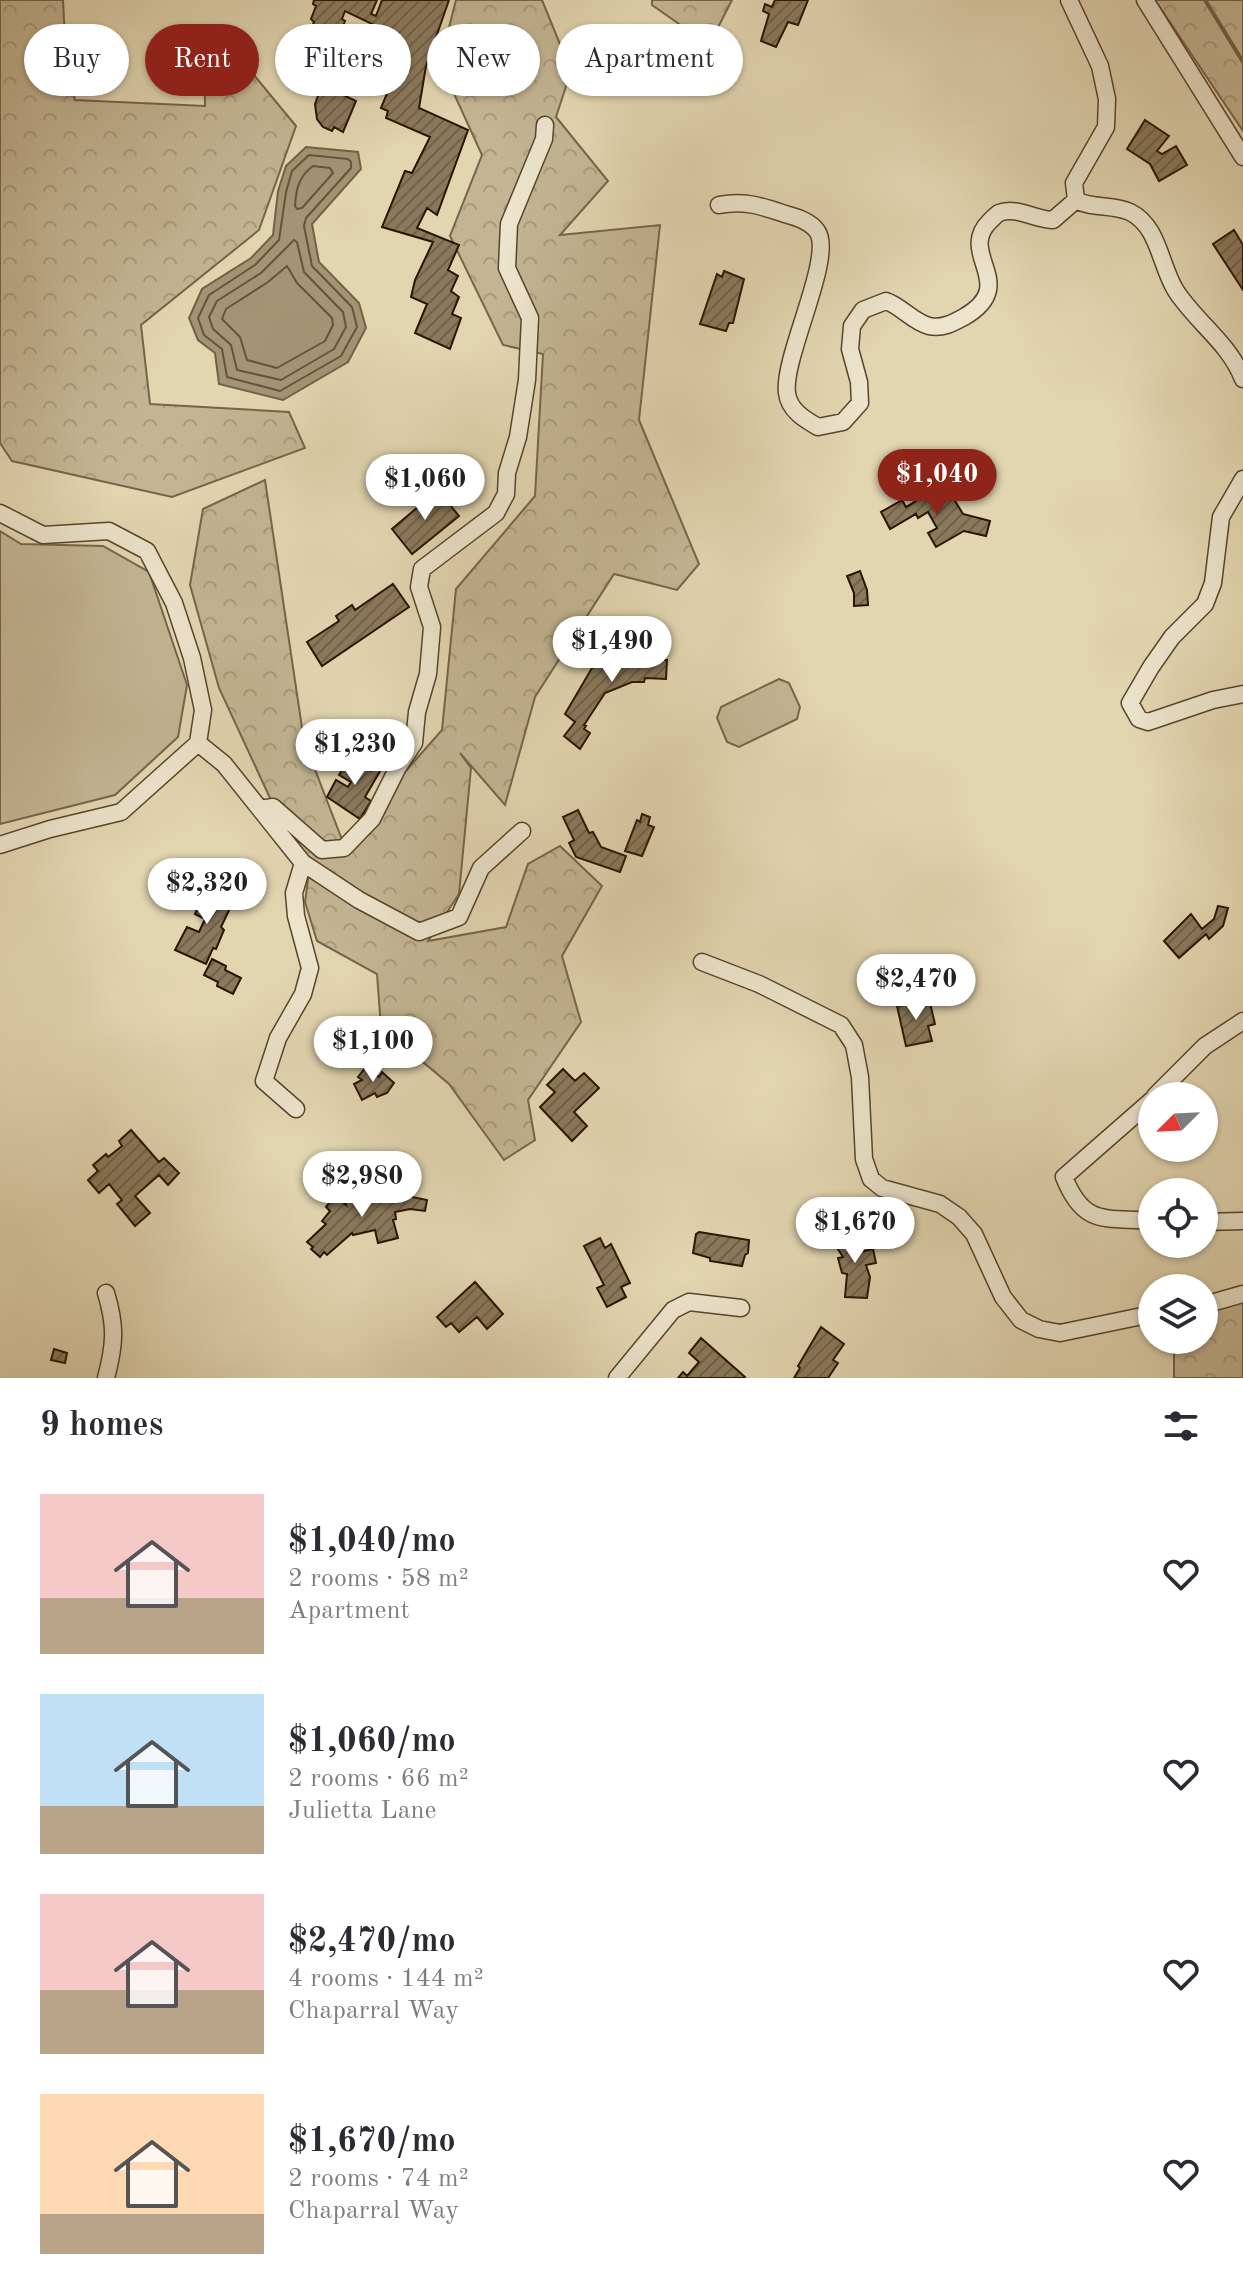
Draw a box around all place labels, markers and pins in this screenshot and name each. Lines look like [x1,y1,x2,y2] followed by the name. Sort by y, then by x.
[872,449,1002,517] pin: $1,040
[360,454,490,522] pin: $1,060
[547,616,677,684] pin: $1,490
[290,719,420,787] pin: $1,230
[142,858,272,926] pin: $2,320
[851,954,981,1022] pin: $2,470
[308,1016,438,1084] pin: $1,100
[297,1151,427,1219] pin: $2,980
[790,1197,920,1265] pin: $1,670

